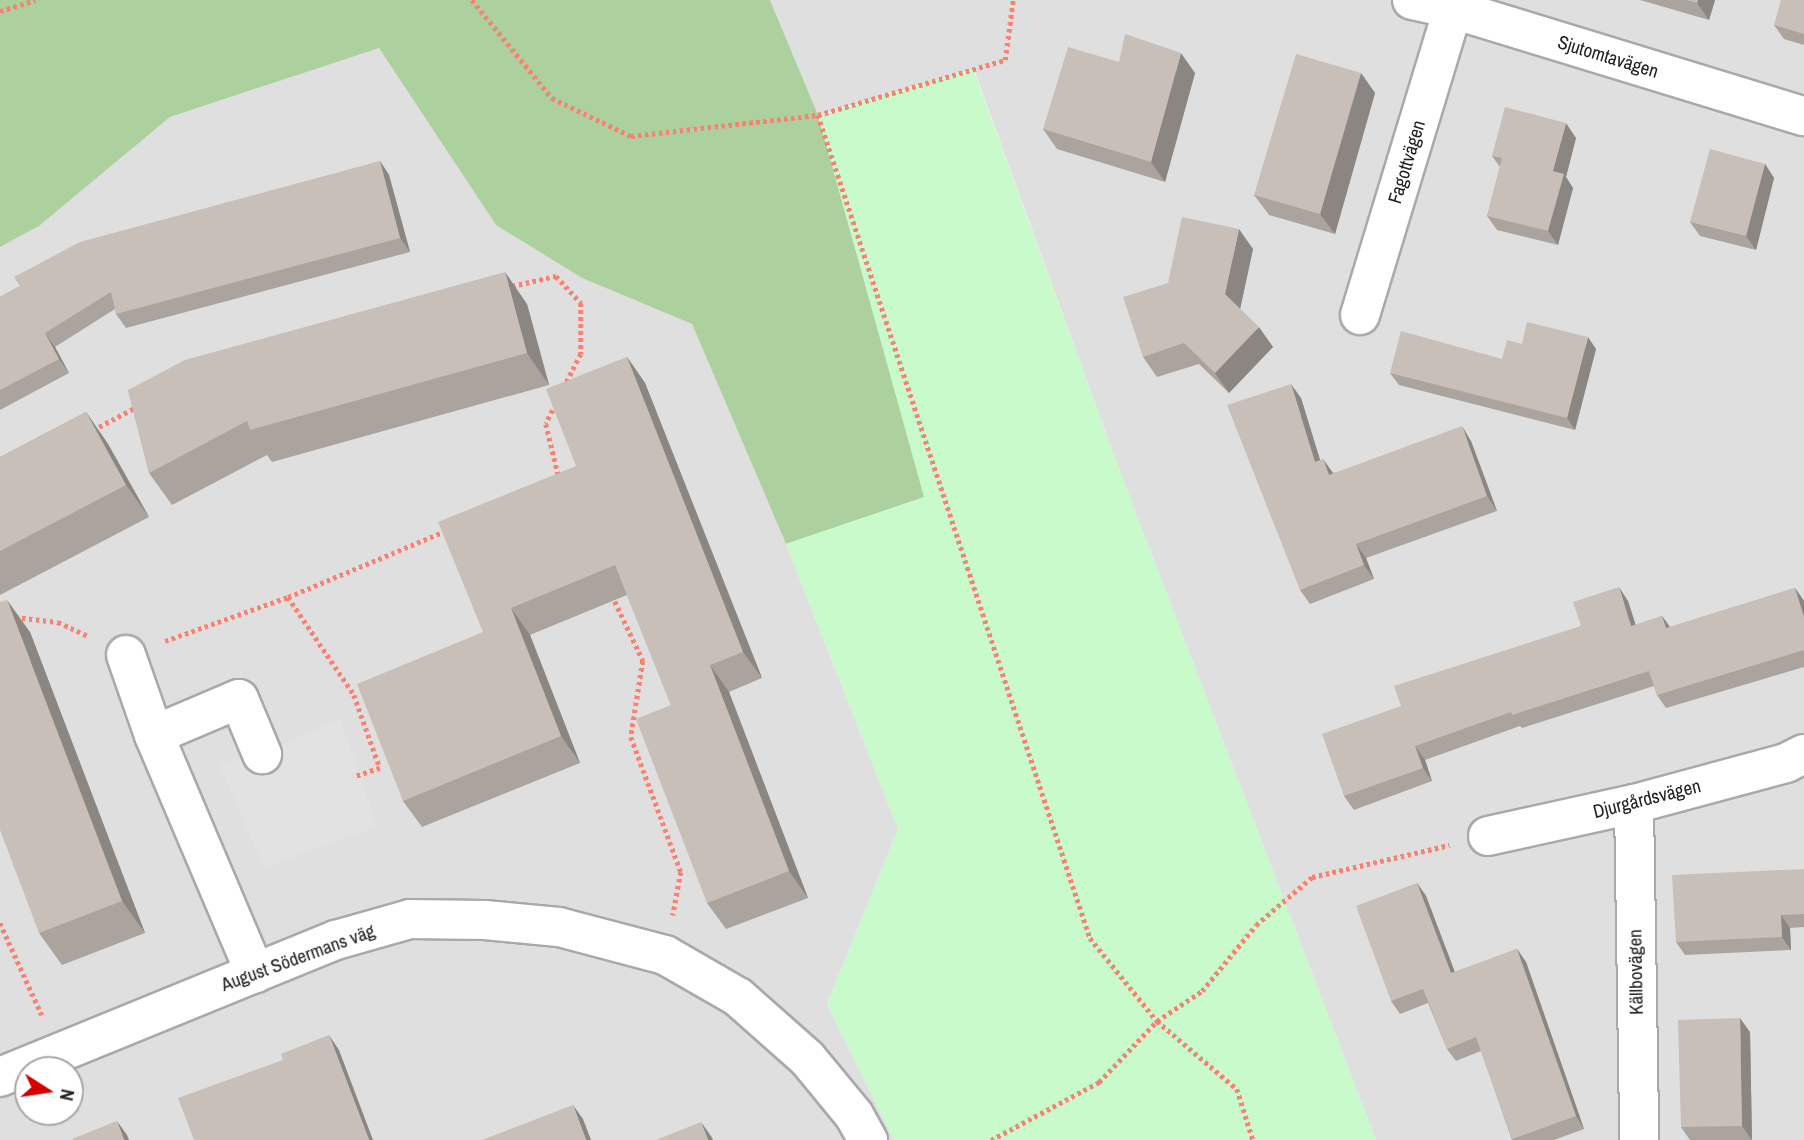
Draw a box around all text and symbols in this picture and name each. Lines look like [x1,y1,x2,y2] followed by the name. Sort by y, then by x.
[1555,31,1661,83] street label: Sjutomtavägen
[1384,118,1430,206] street label: Fagottvägen
[1591,775,1703,823] street label: Djurgårdsvägen
[218,920,378,996] street label: August Södermans väg
[1624,929,1648,1015] street label: Källbovägen
[14,1056,84,1126] north arrow
[54,1087,81,1103] text: N

